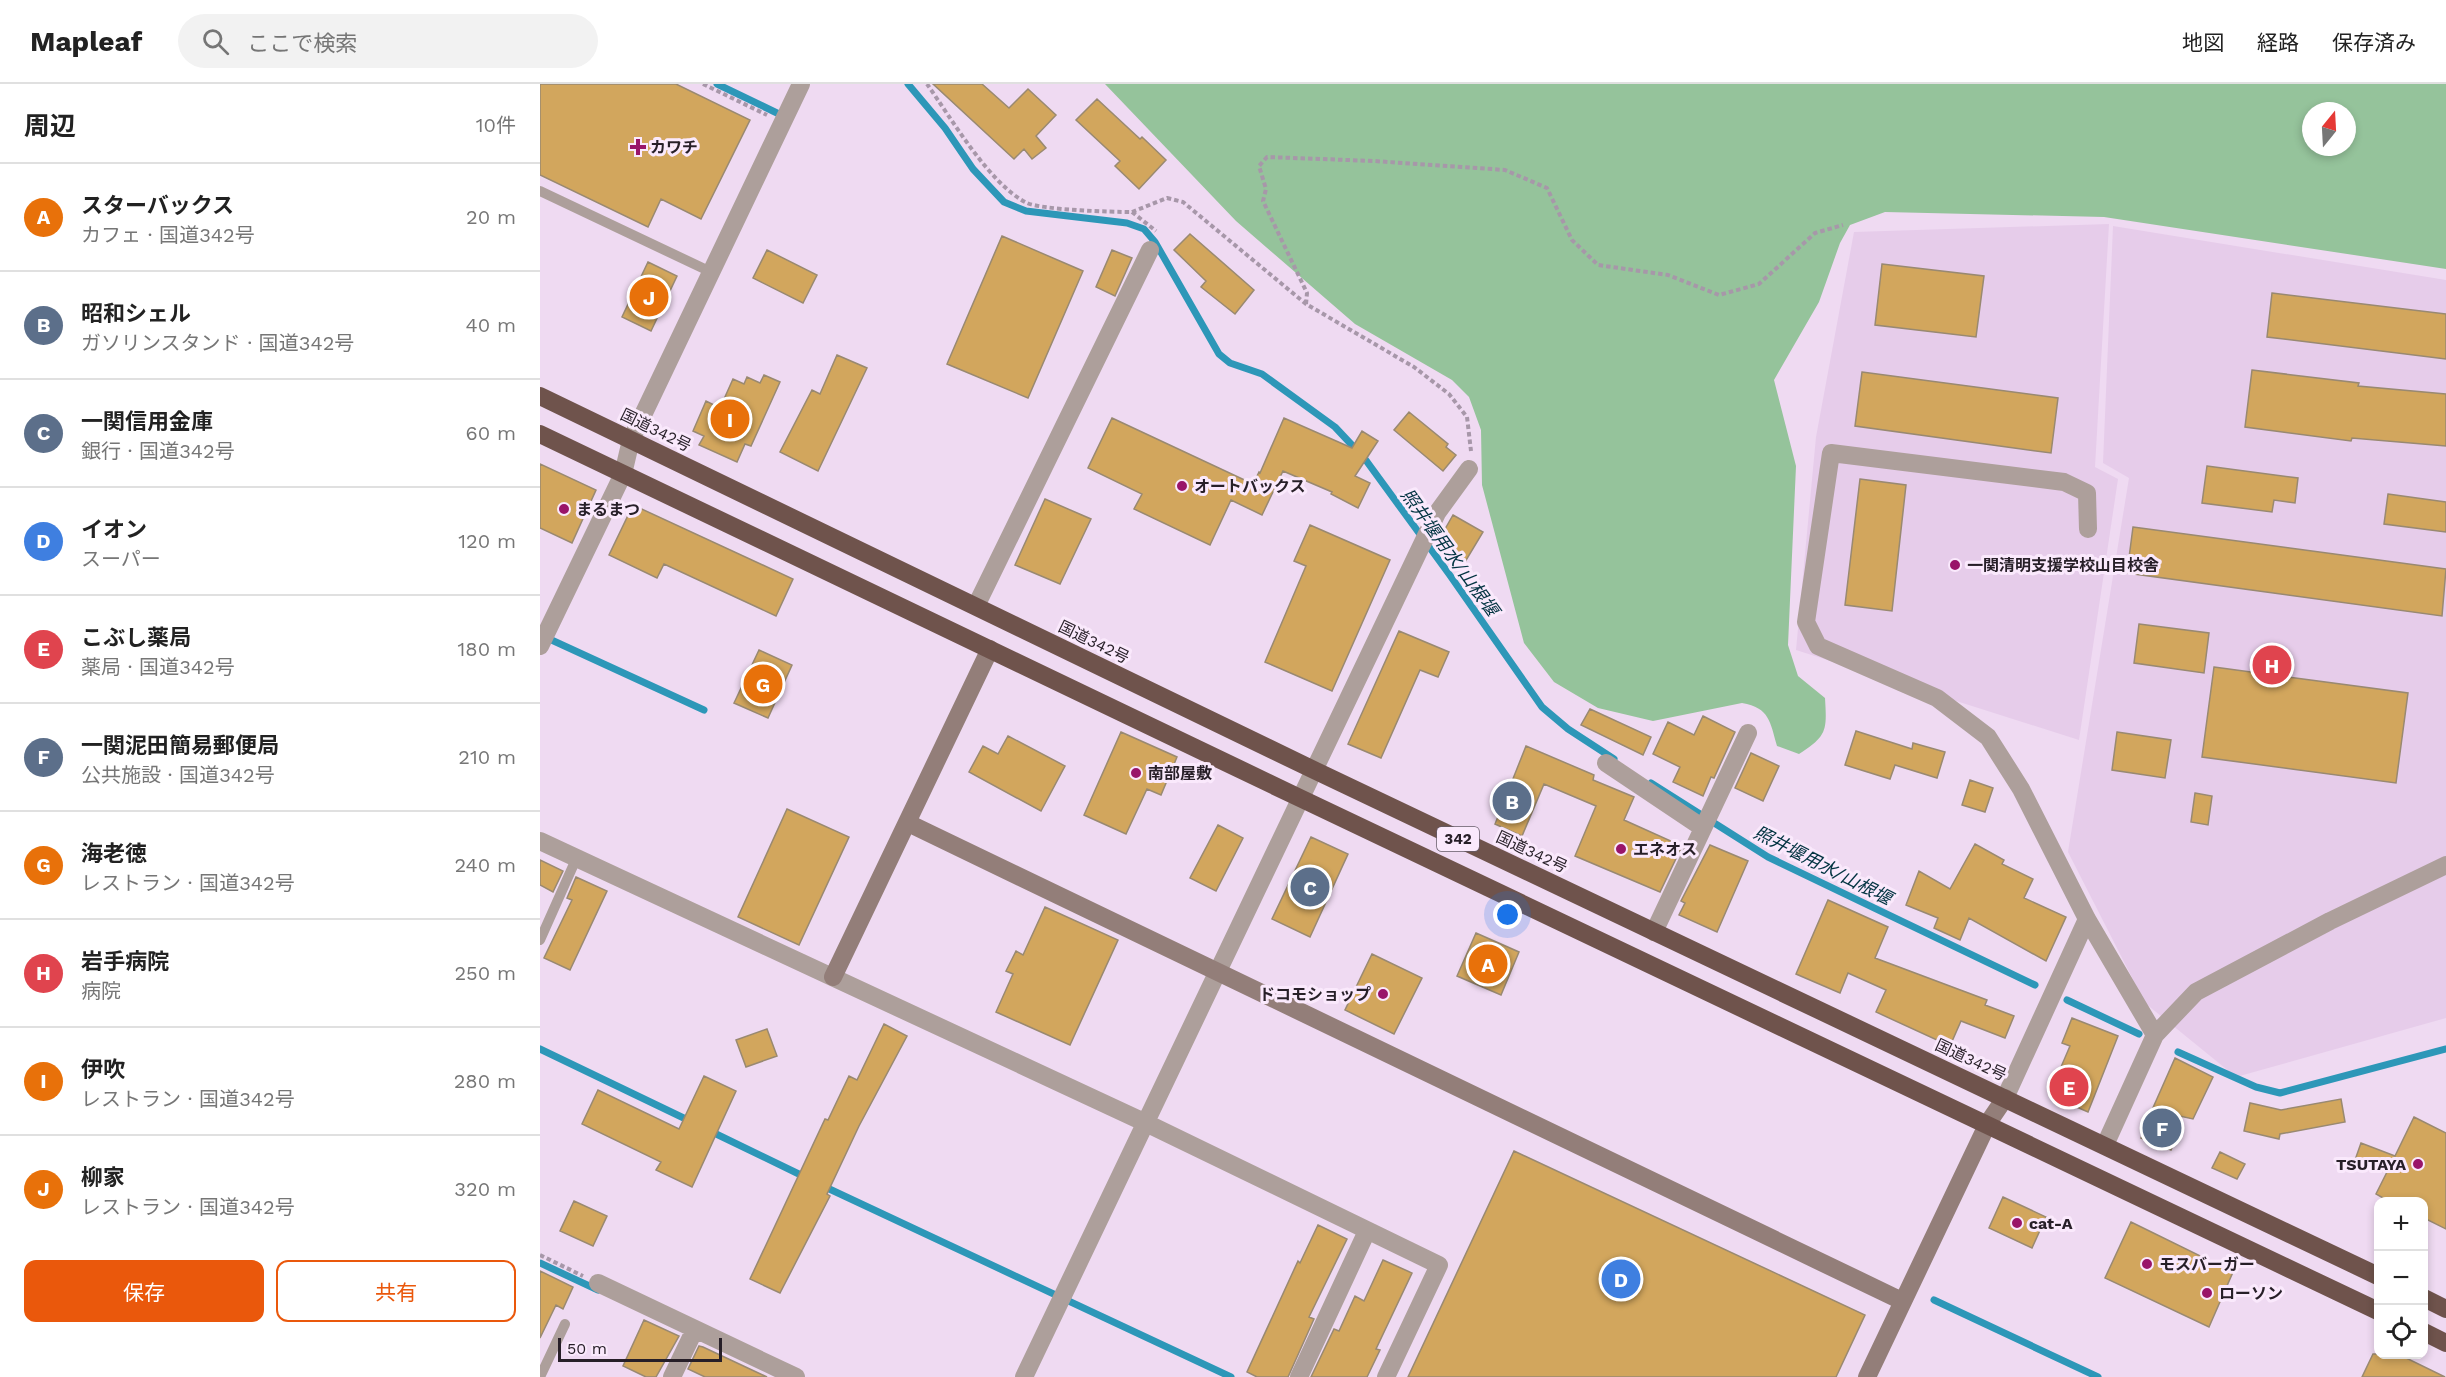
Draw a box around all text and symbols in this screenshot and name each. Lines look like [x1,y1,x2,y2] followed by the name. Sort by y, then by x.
[178,14,598,68] search box
[30,25,142,58] text: Mapleaf
[199,25,232,58] icon: search
[2182,30,2224,55] text: 地図
[2257,30,2299,55] text: 経路
[2332,30,2416,55] text: 保存済み
[247,31,357,56] text: ここで検索
[2302,102,2356,156] north arrow
[24,111,76,141] text: 周辺
[476,113,516,137] text: 10件
[650,138,698,157] place label: カワチ
[631,140,645,154] marker: カワチ
[81,193,234,218] text: スターバックス
[37,205,50,229] text: A
[466,205,516,229] text: 20 m
[81,223,255,247] text: カフェ · 国道342号
[630,274,668,320] pin: J
[81,301,191,326] text: 昭和シェル
[37,313,50,337] text: B
[465,313,516,337] text: 40 m
[81,331,354,355] text: ガソリンスタンド · 国道342号
[710,396,750,442] pin: I
[617,405,695,455] street label: 国道342号
[81,409,213,434] text: 一関信用金庫
[37,421,50,445] text: C
[466,421,516,445] text: 60 m
[81,439,235,463] text: 銀行 · 国道342号
[1194,477,1306,496] place label: オートバックス
[1175,479,1189,493] marker: オートバックス
[1397,485,1505,622] water label: 照井堰用水/山根堰
[576,500,640,519] place label: まるまつ
[557,502,571,516] marker: まるまつ
[81,517,147,542] text: イオン
[36,529,51,553] text: D
[458,529,516,553] text: 120 m
[81,547,161,571] text: スーパー
[1967,556,2159,575] place label: 一関清明支援学校山目校舎
[1948,558,1962,572] marker: 一関清明支援学校山目校舎
[1055,617,1133,667] street label: 国道342号
[81,625,191,650] text: こぶし薬局
[37,637,50,661] text: E
[458,637,516,661] text: 180 m
[2252,642,2292,688] pin: H
[81,655,235,679] text: 薬局 · 国道342号
[744,662,782,706] pin: G
[81,733,279,758] text: 一関泥田簡易郵便局
[37,745,50,769] text: F
[458,745,516,769] text: 210 m
[81,763,275,787] text: 公共施設 · 国道342号
[1148,764,1212,783] place label: 南部屋敷
[1129,766,1143,780] marker: 南部屋敷
[1492,778,1532,824] pin: B
[1751,821,1898,910] water label: 照井堰用水/山根堰
[1437,827,1479,851] road number: 342
[1493,827,1571,877] street label: 国道342号
[1633,840,1697,859] place label: エネオス
[81,841,147,866] text: 海老徳
[1614,842,1628,856] marker: エネオス
[36,853,51,877] text: G
[454,853,516,877] text: 240 m
[1290,864,1330,910] pin: C
[81,871,295,895] text: レストラン · 国道342号
[1493,900,1522,929] your location
[1468,942,1508,986] pin: A
[81,949,169,974] text: 岩手病院
[36,961,51,985] text: H
[454,961,516,985] text: 250 m
[81,979,121,1003] text: 病院
[1259,985,1371,1004] place label: ドコモショップ
[1376,987,1390,1001] marker: ドコモショップ
[1932,1035,2010,1085] street label: 国道342号
[81,1057,125,1082] text: 伊吹
[2050,1064,2089,1110] pin: E
[40,1069,47,1093] text: I
[454,1069,516,1093] text: 280 m
[81,1087,295,1111] text: レストラン · 国道342号
[2142,1106,2182,1150] pin: F
[2336,1155,2406,1174] place label: TSUTAYA
[2411,1157,2425,1171] marker: TSUTAYA
[81,1165,125,1190] text: 柳家
[37,1177,50,1201] text: J
[454,1177,516,1201] text: 320 m
[81,1195,295,1219] text: レストラン · 国道342号
[2374,1197,2428,1359] map controls
[2374,1197,2428,1251] button: +
[2029,1214,2073,1233] place label: cat-A
[2010,1216,2024,1230] marker: cat-A
[2374,1251,2428,1305] button: −
[2159,1255,2255,1274] place label: モスバーガー
[1602,1256,1640,1302] pin: D
[2140,1257,2154,1271] marker: モスバーガー
[24,1260,264,1322] button: 保存
[276,1260,516,1322] button: 共有
[2219,1284,2283,1303] place label: ローソン
[2200,1286,2214,1300] marker: ローソン
[2374,1305,2428,1359] button: locate
[558,1335,722,1362] scale bar
[567,1339,607,1358] text: 50 m

